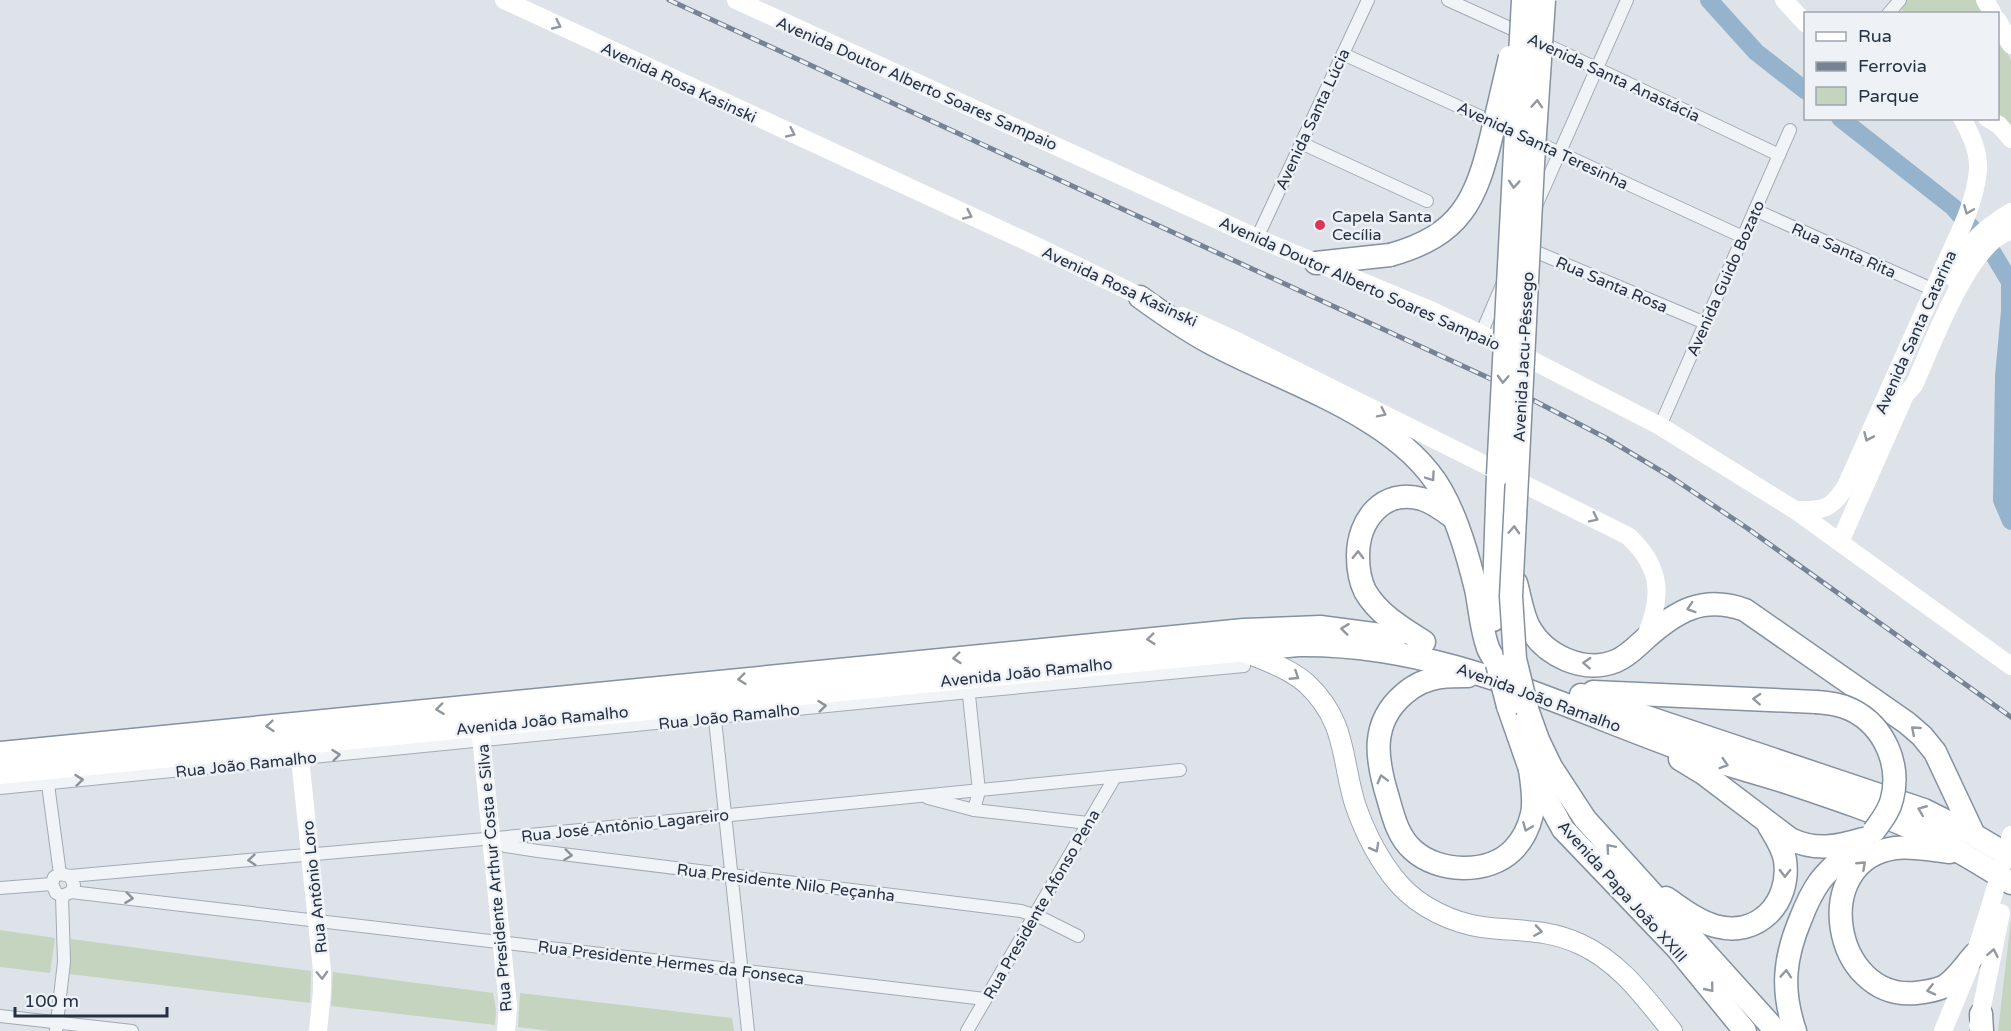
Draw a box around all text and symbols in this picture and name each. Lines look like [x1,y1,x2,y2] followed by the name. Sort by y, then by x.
[1804,12,1999,120] legend
[773,13,1060,155] street label: Avenida Doutor Alberto Soares Sampaio
[550,17,561,29] one-way arrow
[1858,25,1892,47] text: Rua
[1524,29,1703,127] street label: Avenida Santa Anastácia
[598,38,759,128] street label: Avenida Rosa Kasinski
[1271,45,1354,193] street label: Avenida Santa Lúcia
[1858,55,1927,77] text: Ferrovia
[1858,85,1919,107] text: Parque
[1454,97,1631,194] street label: Avenida Santa Teresinha
[1530,100,1543,109] one-way arrow
[784,126,795,138] one-way arrow
[1508,180,1521,189] one-way arrow
[1682,197,1769,360] street label: Avenida Guido Bozato
[1963,204,1975,215] one-way arrow
[961,207,972,219] one-way arrow
[1332,207,1432,245] place label: Capela Santa Cecília
[1216,213,1503,355] street label: Avenida Doutor Alberto Soares Sampaio
[1313,218,1327,232] marker: Capela Santa Cecília
[1788,219,1899,283] street label: Rua Santa Rita
[1039,242,1200,332] street label: Avenida Rosa Kasinski
[1871,247,1961,417] street label: Avenida Santa Catarina
[1553,252,1671,318] street label: Rua Santa Rosa
[1510,271,1538,443] street label: Avenida Jacu-Pêssego
[1496,374,1509,383] one-way arrow
[1376,406,1387,417] one-way arrow
[1863,430,1875,441] one-way arrow
[1424,470,1435,481] one-way arrow
[1588,511,1599,523] one-way arrow
[1507,525,1520,534] one-way arrow
[1352,550,1364,559] one-way arrow
[1686,601,1697,614] one-way arrow
[1341,623,1350,636] one-way arrow
[1147,632,1156,645] one-way arrow
[952,651,962,664] one-way arrow
[939,654,1113,692] street label: Avenida João Ramalho
[1582,657,1591,670] one-way arrow
[1454,659,1624,737] street label: Avenida João Ramalho
[1288,669,1299,680] one-way arrow
[737,672,747,685] one-way arrow
[1753,692,1762,705] one-way arrow
[658,700,801,734] street label: Rua João Ramalho
[818,700,827,713] one-way arrow
[455,702,629,740] street label: Avenida João Ramalho
[436,703,445,715] one-way arrow
[265,719,274,732] one-way arrow
[1911,726,1922,737] one-way arrow
[473,743,517,1013] street label: Rua Presidente Arthur Costa e Silva
[175,748,318,782] street label: Rua João Ramalho
[331,749,340,762] one-way arrow
[1718,757,1729,769] one-way arrow
[75,774,84,787] one-way arrow
[1377,774,1390,784] one-way arrow
[520,805,730,847] street label: Rua José Antônio Lagareiro
[1918,805,1928,818] one-way arrow
[979,806,1105,1003] street label: Rua Presidente Afonso Pena
[1553,817,1691,967] street label: Avenida Papa João XXIII
[298,819,332,954] street label: Rua Antônio Loro
[1522,821,1535,831] one-way arrow
[1368,842,1379,853] one-way arrow
[1606,844,1617,854] one-way arrow
[564,848,573,860] one-way arrow
[248,853,257,866] one-way arrow
[676,860,896,906] street label: Rua Presidente Nilo Peçanha
[1856,861,1866,872] one-way arrow
[1779,869,1791,878] one-way arrow
[125,892,134,904] one-way arrow
[1533,924,1543,937] one-way arrow
[537,937,805,989] street label: Rua Presidente Hermes da Fonseca
[1986,949,1999,959] one-way arrow
[1780,969,1793,978] one-way arrow
[316,971,329,980] one-way arrow
[15,980,166,1018] scale bar
[1702,981,1713,992] one-way arrow
[1926,983,1936,996] one-way arrow
[24,990,79,1012] text: 100 m

